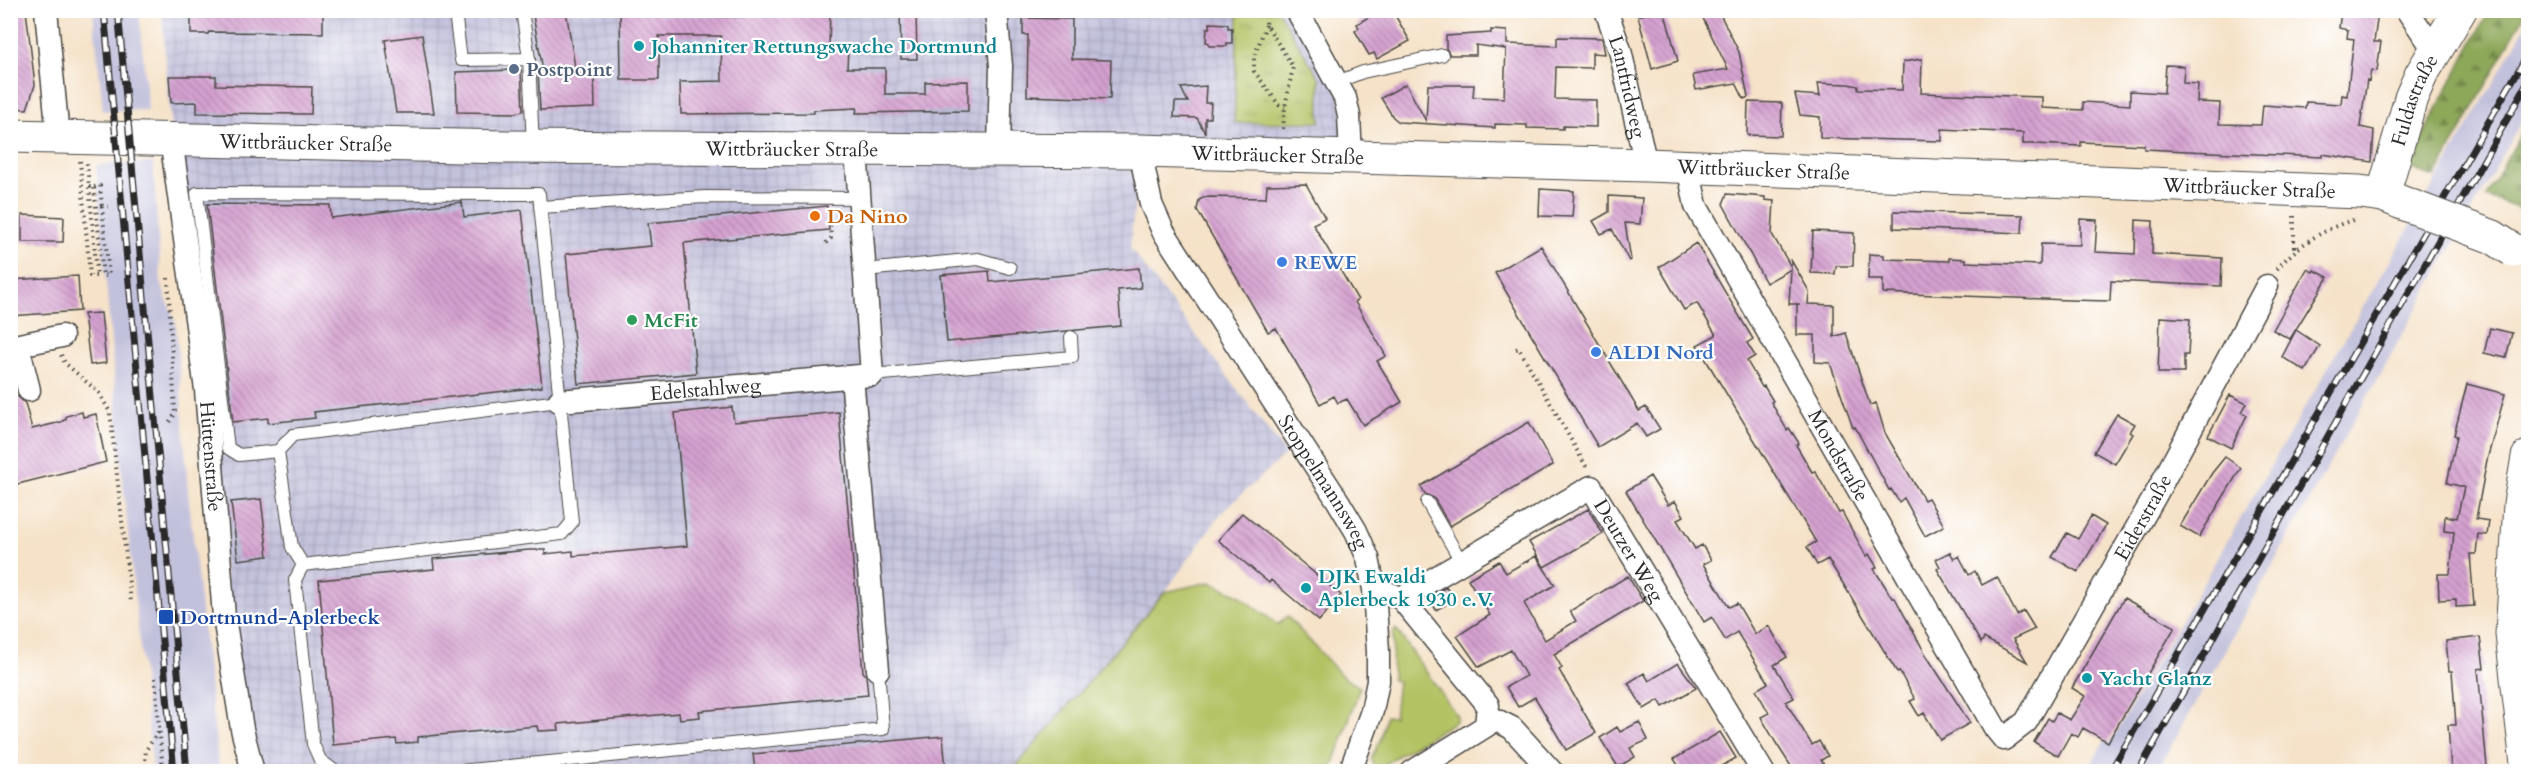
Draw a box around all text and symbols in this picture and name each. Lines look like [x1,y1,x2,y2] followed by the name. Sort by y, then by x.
[1602,32,1653,141] street label: Lantfridweg
[648,33,998,60] place label: Johanniter Rettungswache Dortmund
[632,39,646,53] marker: Johanniter Rettungswache Dortmund
[2384,49,2444,149] street label: Fuldastraße
[526,56,612,83] place label: Postpoint
[507,62,521,76] marker: Postpoint
[218,127,393,158] street label: Wittbräucker Straße
[704,135,879,163] street label: Wittbräucker Straße
[1190,139,1365,171] street label: Wittbräucker Straße
[1676,153,1851,186] street label: Wittbräucker Straße
[2161,171,2336,205] street label: Wittbräucker Straße
[827,203,908,230] place label: Da Nino
[808,209,822,223] marker: Da Nino
[1294,249,1357,276] place label: REWE
[1275,255,1289,269] marker: REWE
[644,307,698,334] place label: McFit
[625,313,639,327] marker: McFit
[1608,339,1714,366] place label: ALDI Nord
[1589,345,1603,359] marker: ALDI Nord
[649,371,763,407] street label: Edelstahlweg
[193,400,229,513] street label: Hüttenstraße
[1802,404,1876,506] street label: Mondstraße
[1272,409,1376,554] street label: Stoppelmannsweg
[2108,469,2178,565] street label: Eiderstraße
[1588,494,1671,608] street label: Deutzer Weg
[1318,563,1494,613] place label: DJK Ewaldi Aplerbeck 1930 e.V.
[1299,581,1313,595] marker: DJK Ewaldi Aplerbeck 1930 e.V.
[180,604,380,631] place label: Dortmund-Aplerbeck
[157,608,175,626] marker: Dortmund-Aplerbeck
[2099,665,2212,692] place label: Yacht Glanz
[2080,671,2094,685] marker: Yacht Glanz

